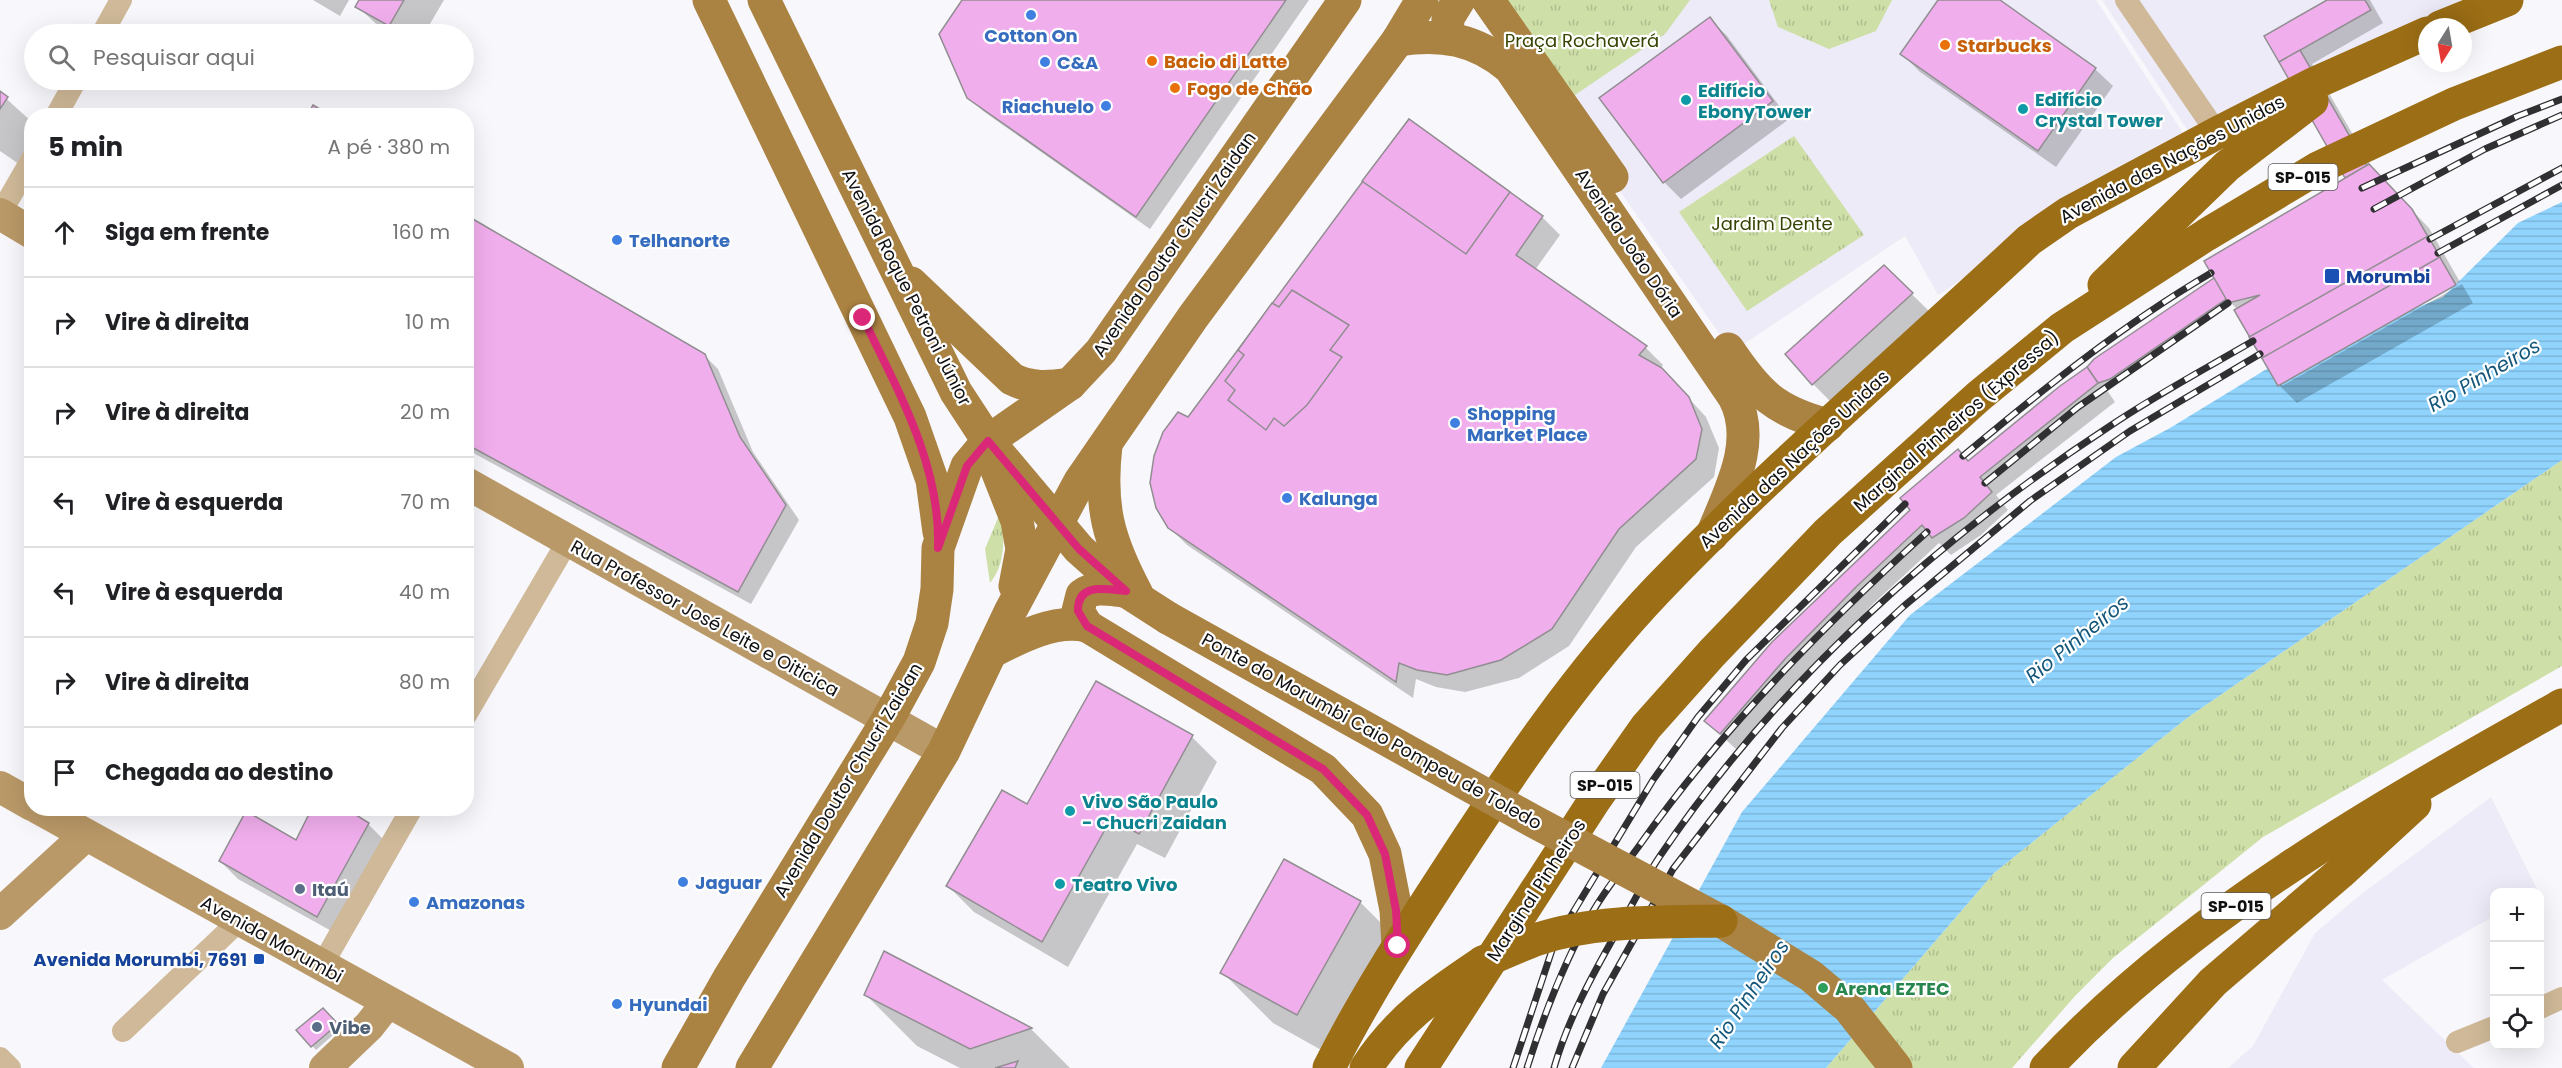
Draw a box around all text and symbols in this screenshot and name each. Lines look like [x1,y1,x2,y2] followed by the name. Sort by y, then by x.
[1024,8,1038,22] marker: Cotton On
[2418,18,2472,72] north arrow
[984,23,1078,48] place label: Cotton On
[24,24,474,90] search box
[1505,28,1659,53] park label: Praça Rochaverá
[1957,33,2052,58] place label: Starbucks
[1938,38,1952,52] marker: Starbucks
[45,41,78,74] icon: search
[93,42,255,73] text: Pesquisar aqui
[1164,49,1287,74] place label: Bacio di Latte
[1057,50,1098,75] place label: C&A
[1145,54,1159,68] marker: Bacio di Latte
[1038,55,1052,69] marker: C&A
[1187,76,1312,101] place label: Fogo de Chão
[1698,78,1812,124] place label: Edifício EbonyTower
[1168,81,1182,95] marker: Fogo de Chão
[2035,87,2163,133] place label: Edifício Crystal Tower
[2055,89,2289,229] street label: Avenida das Nações Unidas
[1679,93,1693,107] marker: Edifício EbonyTower
[1002,94,1094,119] place label: Riachuelo
[1099,99,1113,113] marker: Riachuelo
[2016,102,2030,116] marker: Edifício Crystal Tower
[1086,126,1262,362] street label: Avenida Doutor Chucri Zaidan
[48,129,123,165] text: 5 min
[327,133,450,161] text: A pé · 380 m
[1570,163,1688,323] street label: Avenida João Dória
[836,164,978,410] street label: Avenida Roque Petroni Júnior
[2268,164,2338,190] road number: SP-015
[1711,211,1833,236] park label: Jardim Dente
[48,216,81,249] icon: ahead
[105,217,269,248] text: Siga em frente
[392,218,450,246] text: 160 m
[629,228,730,253] place label: Telhanorte
[610,233,624,247] marker: Telhanorte
[2346,264,2430,289] place label: Morumbi
[2323,267,2341,285] marker: Morumbi
[849,304,875,330] route end
[48,306,81,339] icon: right
[105,307,250,338] text: Vire à direita
[405,308,450,336] text: 10 m
[1848,325,2064,517] street label: Marginal Pinheiros (Expressa)
[2422,331,2546,419] water label: Rio Pinheiros
[1694,364,1894,554] street label: Avenida das Nações Unidas
[48,396,81,429] icon: right
[105,397,250,428] text: Vire à direita
[400,398,450,426] text: 20 m
[1467,401,1588,447] place label: Shopping Market Place
[1448,416,1462,430] marker: Shopping Market Place
[48,486,81,519] icon: left
[1299,486,1378,511] place label: Kalunga
[105,487,283,518] text: Vire à esquerda
[401,488,450,516] text: 70 m
[1280,491,1294,505] marker: Kalunga
[566,534,844,702] street label: Rua Professor José Leite e Oiticica
[48,576,81,609] icon: left
[105,577,283,608] text: Vire à esquerda
[399,578,450,606] text: 40 m
[2019,588,2135,690] water label: Rio Pinheiros
[1197,627,1547,835] street label: Ponte do Morumbi Caio Pompeu de Toledo
[768,658,928,902] street label: Avenida Doutor Chucri Zaidan
[48,666,81,699] icon: right
[105,667,250,698] text: Vire à direita
[399,668,450,696] text: 80 m
[48,756,81,789] icon: arrive
[105,757,333,788] text: Chegada ao destino
[1570,772,1640,798] road number: SP-015
[1082,789,1227,835] place label: Vivo São Paulo - Chucri Zaidan
[1063,804,1077,818] marker: Vivo São Paulo - Chucri Zaidan
[1481,814,1591,966] street label: Marginal Pinheiros
[695,870,762,895] place label: Jaguar
[1072,872,1177,897] place label: Teatro Vivo
[676,875,690,889] marker: Jaguar
[312,877,349,902] place label: Itaú
[1053,877,1067,891] marker: Teatro Vivo
[293,882,307,896] marker: Itaú
[2490,888,2544,1050] map controls
[2490,888,2544,942] button: +
[196,890,348,988] street label: Avenida Morumbi
[426,890,525,915] place label: Amazonas
[2202,893,2270,919] road number: SP-015
[407,895,421,909] marker: Amazonas
[1384,932,1410,958] route start
[1702,934,1796,1054] water label: Rio Pinheiros
[2490,942,2544,996] button: −
[33,947,247,972] place label: Avenida Morumbi, 7691
[252,952,266,966] marker: Avenida Morumbi, 7691
[1835,976,1950,1001] place label: Arena EZTEC
[1816,981,1830,995] marker: Arena EZTEC
[629,992,708,1017] place label: Hyundai
[2490,996,2544,1050] button: locate
[610,997,624,1011] marker: Hyundai
[329,1015,371,1040] place label: Vibe
[310,1020,324,1034] marker: Vibe

